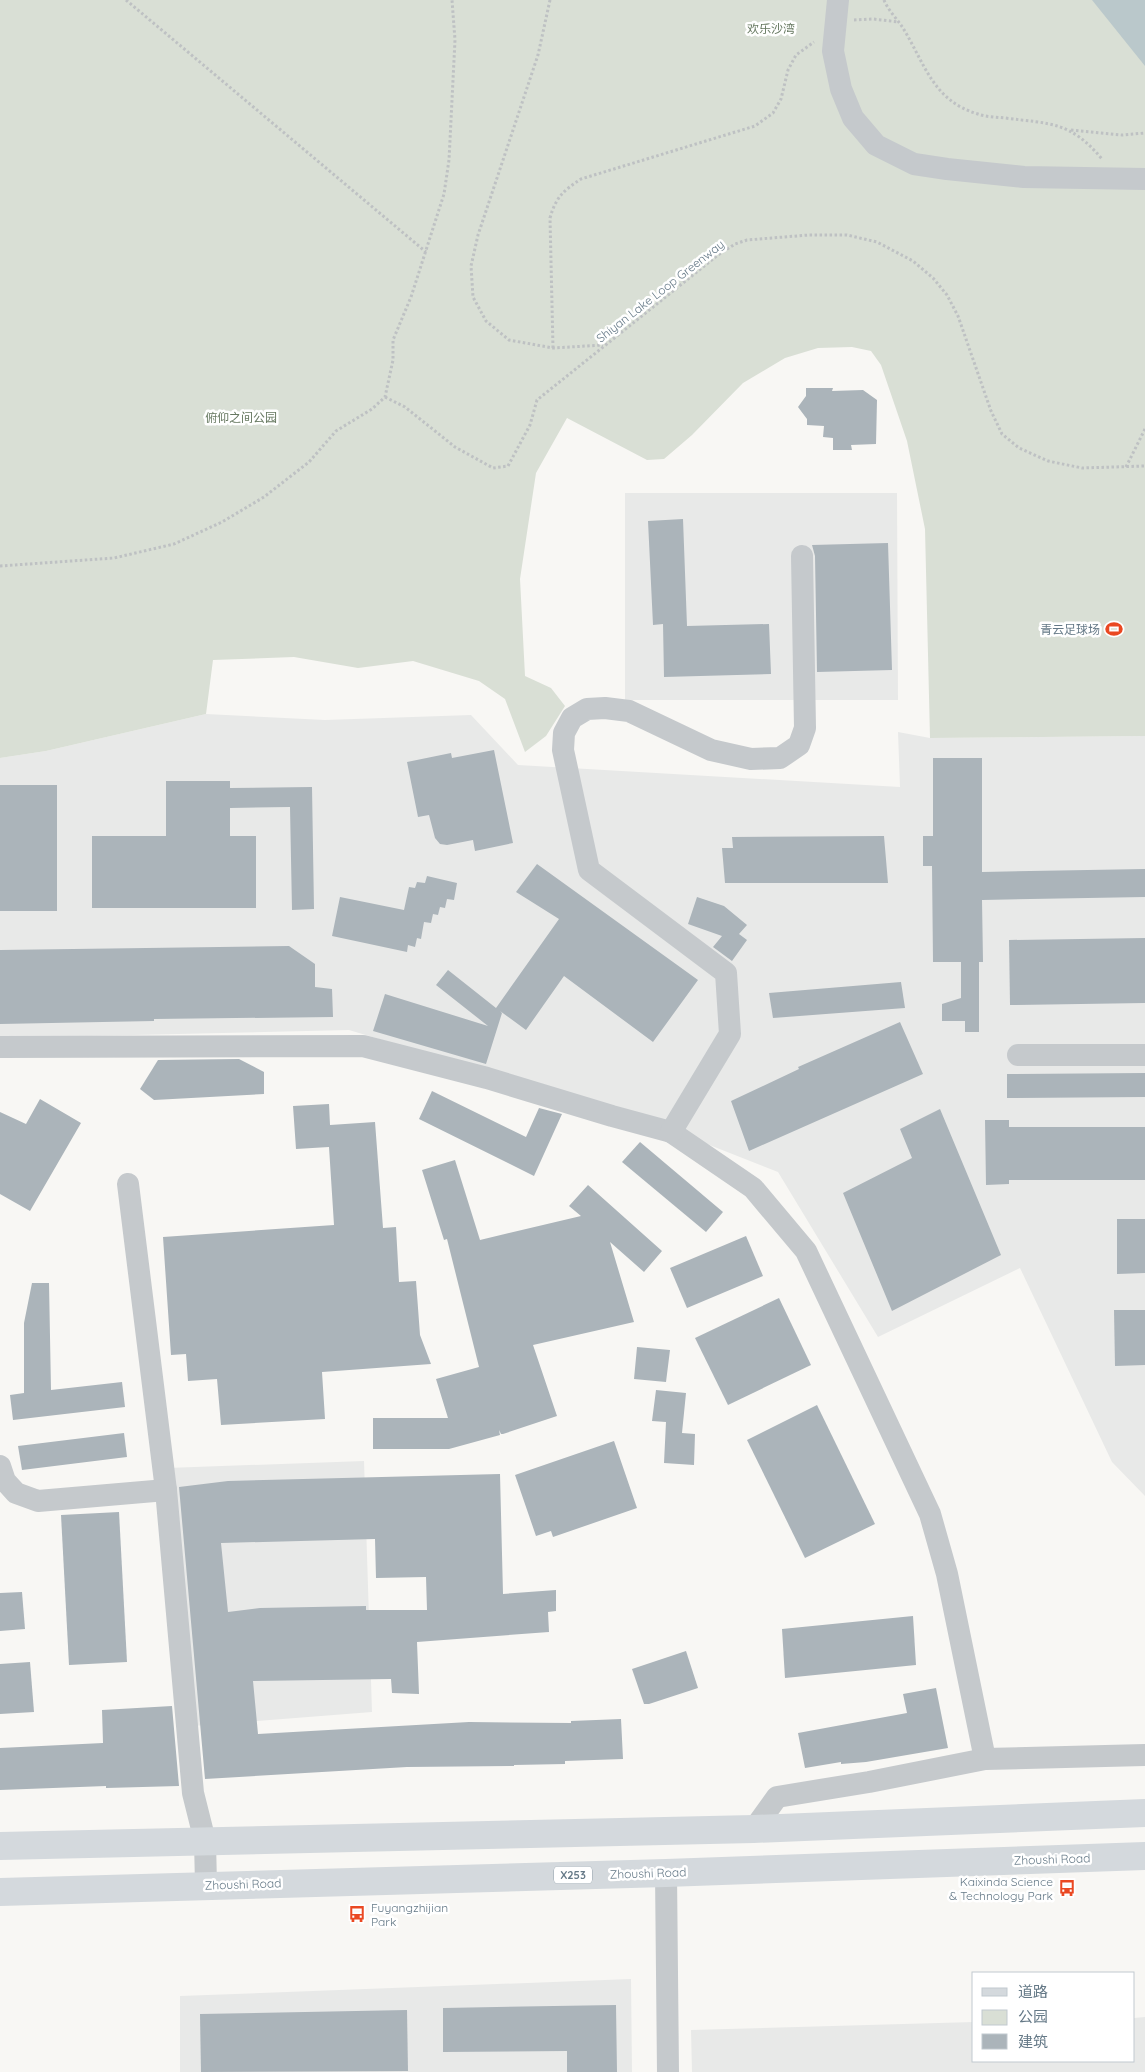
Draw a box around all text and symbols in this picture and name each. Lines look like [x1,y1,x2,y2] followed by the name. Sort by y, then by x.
[747,21,795,36] park label: 欢乐沙湾
[593,236,727,346] street label: Shiyan Lake Loop Greenway
[205,410,277,425] park label: 俯仰之间公园
[1104,619,1124,639] sports icon: 青云足球场
[1040,622,1100,637] place label: 青云足球场
[1013,1850,1091,1868] street label: Zhoushi Road
[609,1864,687,1882] street label: Zhoushi Road
[554,1866,592,1884] road number: X253
[949,1874,1053,1903] place label: Kaixinda Science & Technology Park
[204,1875,282,1893] street label: Zhoushi Road
[1057,1878,1077,1898] bus stop icon: Kaixinda Science & Technology Park
[371,1900,448,1929] place label: Fuyangzhijian Park
[347,1904,367,1924] bus stop icon: Fuyangzhijian Park
[972,1972,1135,2062] legend
[1018,1982,1048,2001] text: 道路
[1018,2007,1048,2026] text: 公园
[1018,2032,1048,2051] text: 建筑

